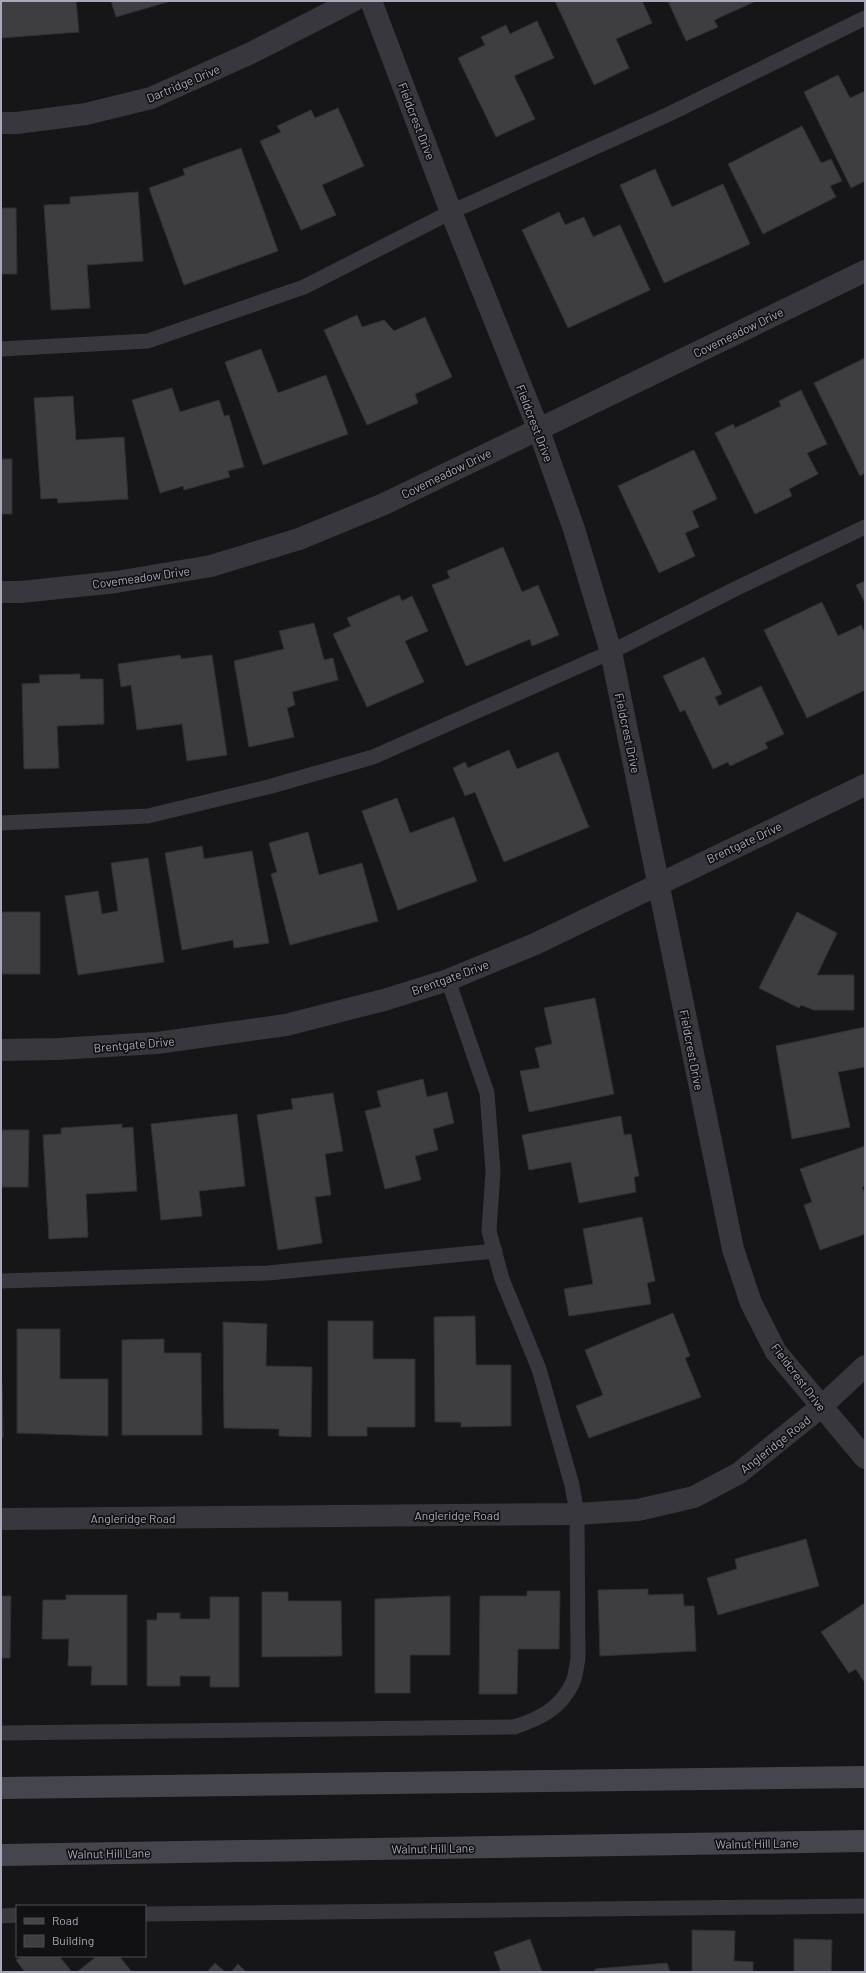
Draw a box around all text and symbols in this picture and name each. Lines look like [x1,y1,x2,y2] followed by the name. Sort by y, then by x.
[144,61,222,105] street label: Dartridge Drive
[396,80,438,162] street label: Fieldcrest Drive
[691,304,785,360] street label: Covemeadow Drive
[514,382,556,464] street label: Fieldcrest Drive
[399,445,493,501] street label: Covemeadow Drive
[91,563,191,591] street label: Covemeadow Drive
[613,692,643,774] street label: Fieldcrest Drive
[704,818,784,866] street label: Brentgate Drive
[409,957,491,997] street label: Brentgate Drive
[677,1009,707,1091] street label: Fieldcrest Drive
[93,1033,175,1055] street label: Brentgate Drive
[769,1340,829,1414] street label: Fieldcrest Drive
[737,1412,813,1476] street label: Angleridge Road
[414,1508,500,1522] street label: Angleridge Road
[90,1511,176,1525] street label: Angleridge Road
[715,1835,799,1851] street label: Walnut Hill Lane
[391,1840,475,1856] street label: Walnut Hill Lane
[67,1845,151,1861] street label: Walnut Hill Lane
[16,1905,146,1957] legend
[52,1913,79,1927] text: Road
[52,1933,94,1947] text: Building

